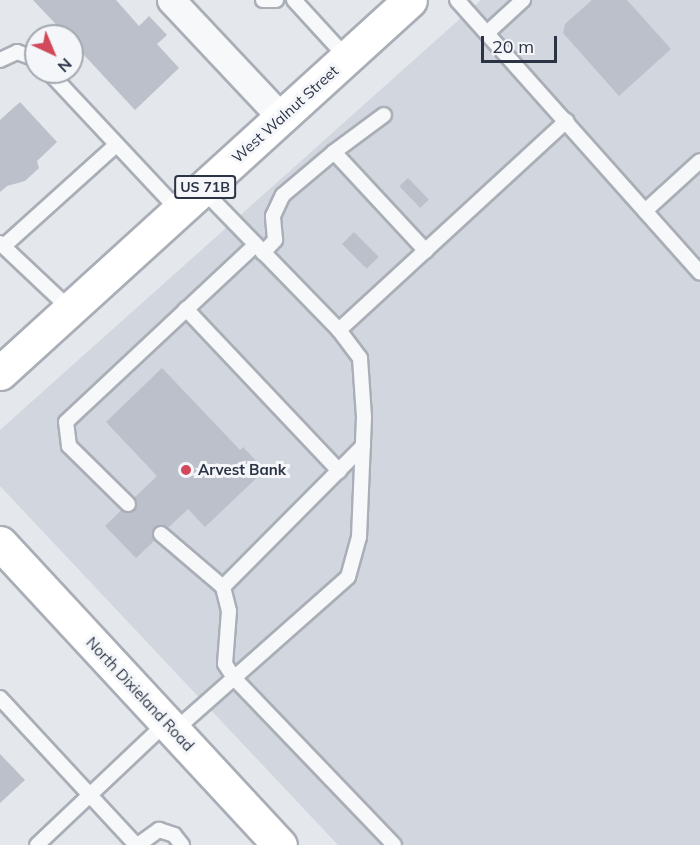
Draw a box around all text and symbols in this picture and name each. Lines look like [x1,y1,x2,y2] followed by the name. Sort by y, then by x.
[24,24,84,84] north arrow
[484,24,560,62] scale bar
[492,35,534,58] text: 20 m
[54,54,76,77] text: N
[228,61,342,167] street label: West Walnut Street
[174,176,236,198] road number: US 71B
[198,461,286,479] place label: Arvest Bank
[179,463,193,477] marker: Arvest Bank
[83,633,197,755] street label: North Dixieland Road

